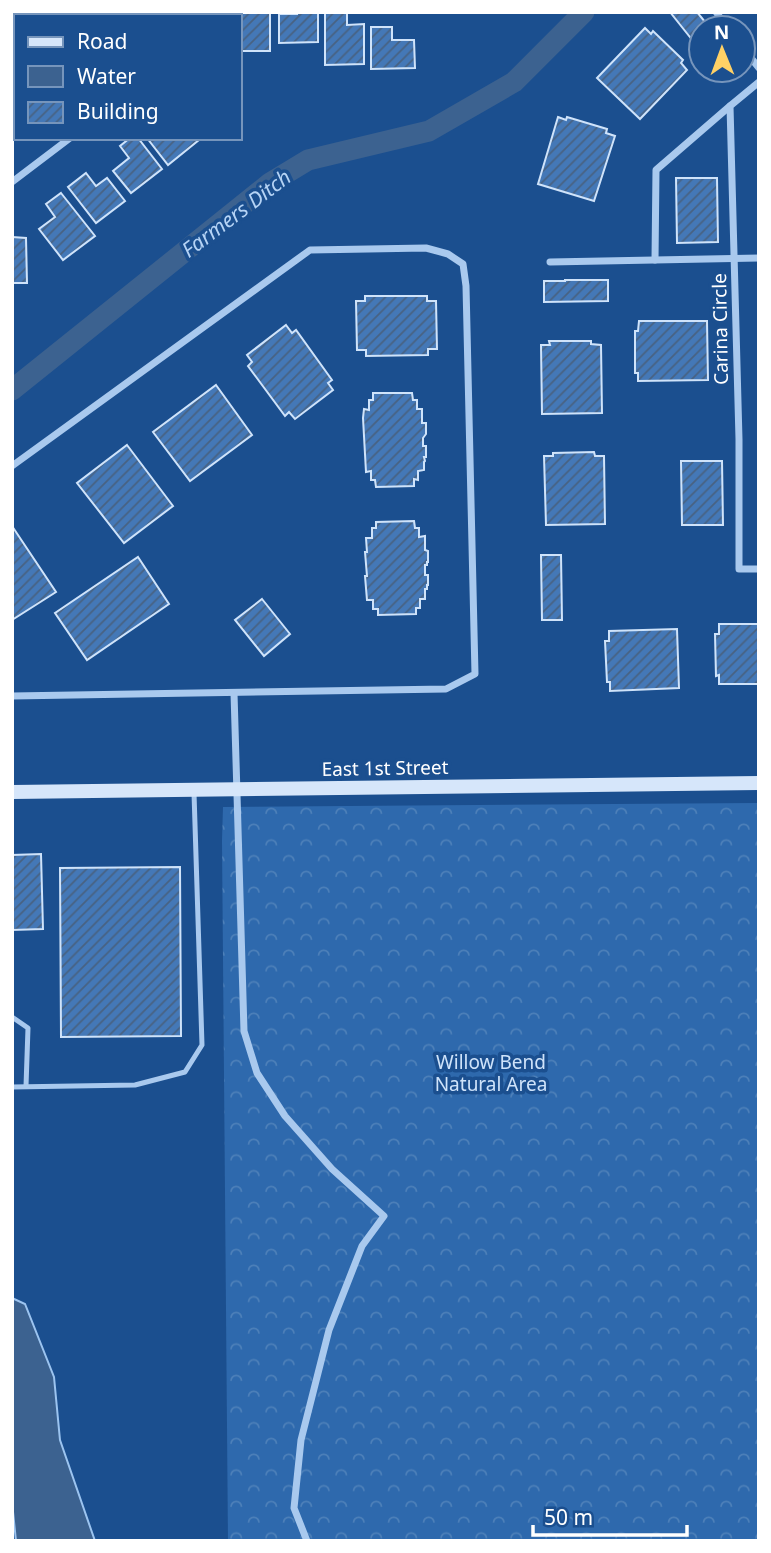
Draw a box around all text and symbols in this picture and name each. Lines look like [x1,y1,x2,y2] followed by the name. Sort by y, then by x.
[14,14,242,140] legend
[687,14,757,84] north arrow
[714,19,730,45] text: N
[77,27,127,55] text: Road
[77,62,136,90] text: Water
[77,97,159,125] text: Building
[176,163,296,263] water label: Farmers Ditch
[706,273,734,385] street label: Carina Circle
[321,754,449,782] street label: East 1st Street
[435,1049,547,1097] park label: Willow Bend Natural Area
[533,1494,687,1538] scale bar
[544,1503,593,1531] text: 50 m

